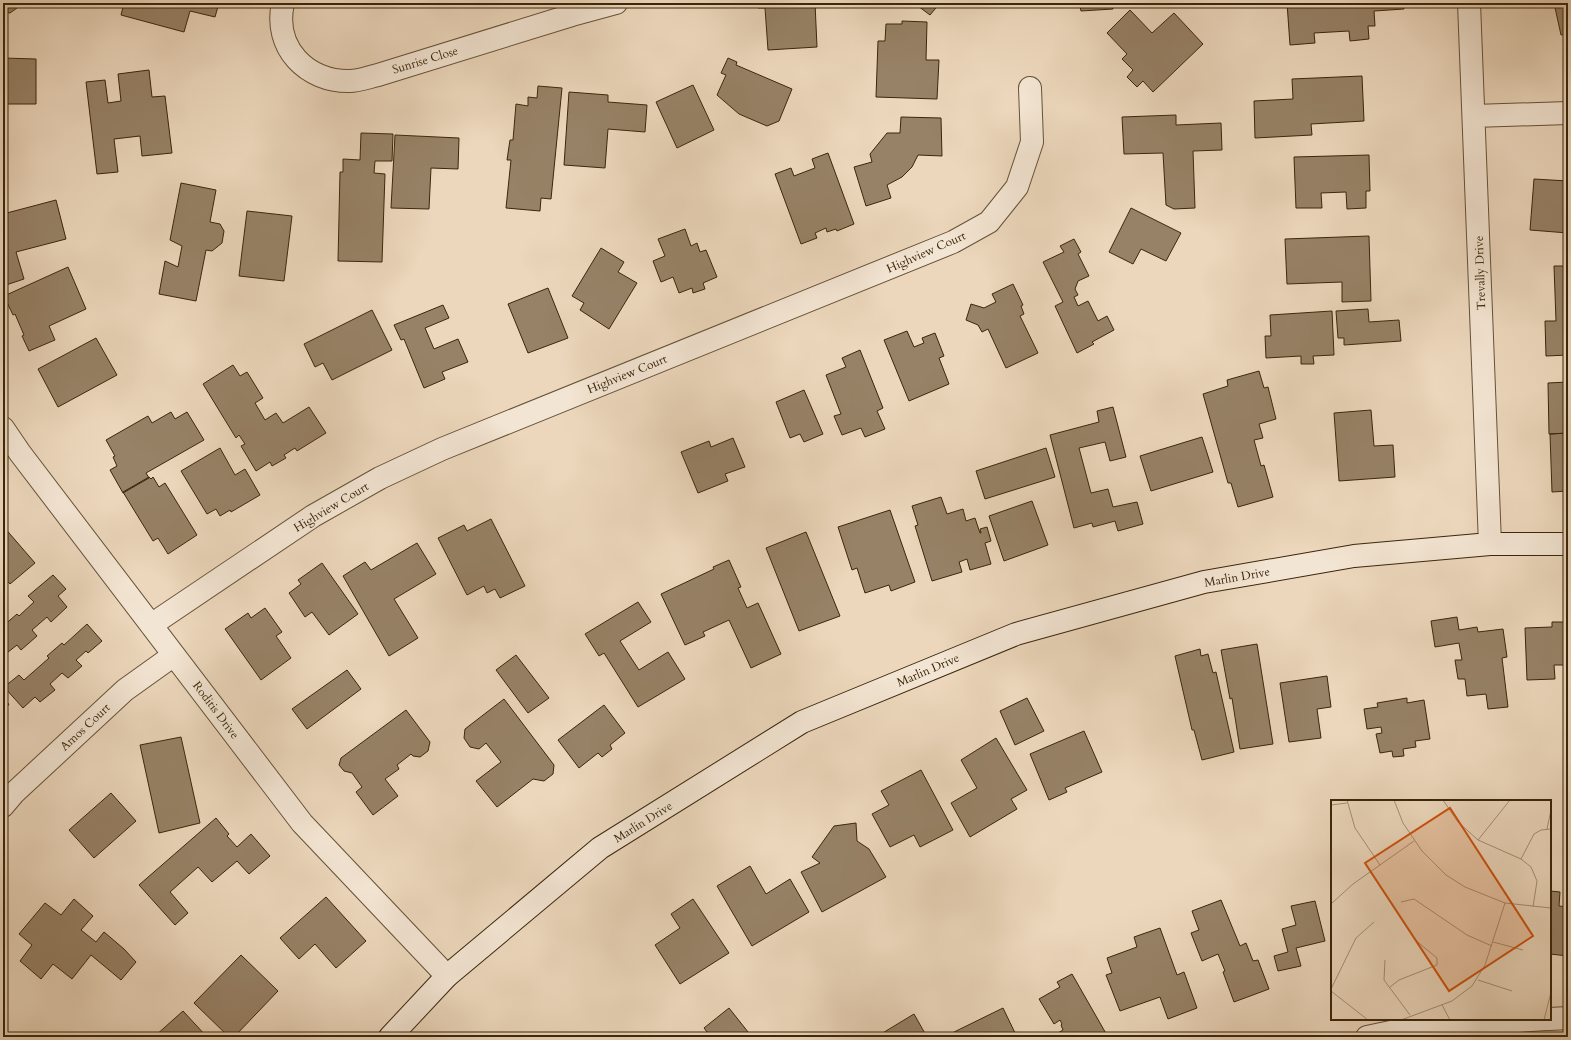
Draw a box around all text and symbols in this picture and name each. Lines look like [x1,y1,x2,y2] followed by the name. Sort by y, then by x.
[390,42,460,78] street label: Sunrise Close
[884,227,968,277] street label: Highview Court
[1471,235,1489,311] street label: Trevally Drive
[585,351,670,397] street label: Highview Court
[291,478,372,536] street label: Highview Court
[1203,563,1271,591] street label: Marlin Drive
[894,650,962,690] street label: Marlin Drive
[189,678,243,742] street label: Roditis Drive
[57,700,114,754] street label: Amos Court
[611,798,675,846] street label: Marlin Drive
[1331,800,1551,1020] inset map

